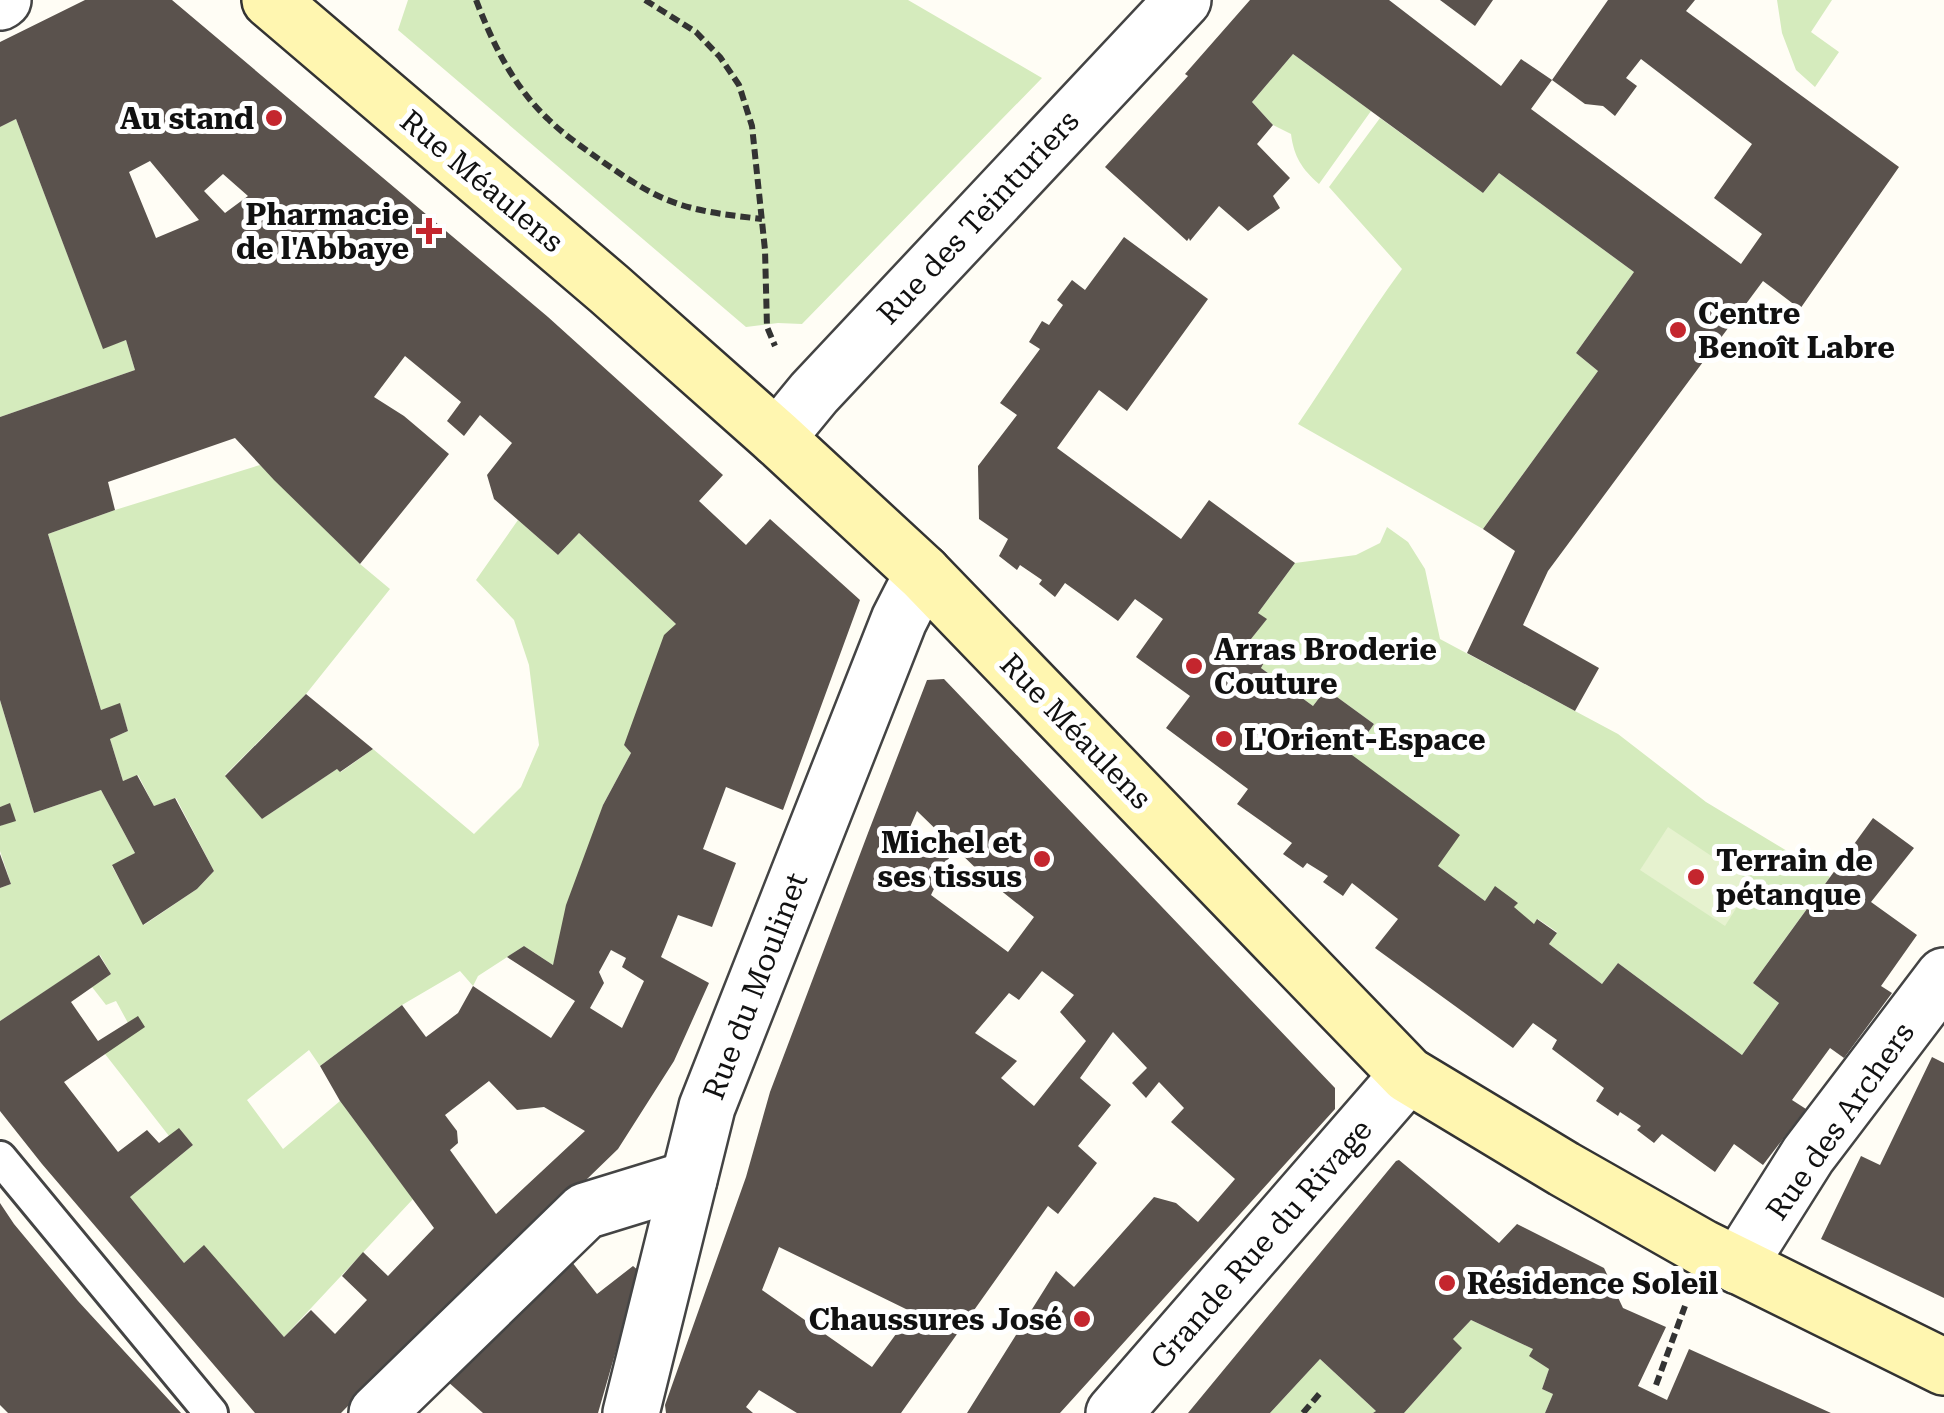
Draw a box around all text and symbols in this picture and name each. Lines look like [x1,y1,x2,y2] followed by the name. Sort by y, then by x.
[120,101,254,136] place label: Au stand
[393,103,571,259] street label: Rue Méaulens
[870,103,1086,331] street label: Rue des Teinturiers
[263,107,285,129] marker: Au stand
[236,197,409,266] place label: Pharmacie de l'Abbaye
[418,220,440,242] marker: Pharmacie de l'Abbaye
[1698,296,1895,365] place label: Centre Benoît Labre
[1667,319,1689,341] marker: Centre Benoît Labre
[1214,632,1437,701] place label: Arras Broderie Couture
[993,646,1159,816] street label: Rue Méaulens
[1183,655,1205,677] marker: Arras Broderie Couture
[1244,722,1486,757] place label: L'Orient-Espace
[1213,728,1235,750] marker: L'Orient-Espace
[878,825,1022,894] place label: Michel et ses tissus
[1716,843,1873,912] place label: Terrain de pétanque
[1031,848,1053,870] marker: Michel et ses tissus
[1685,866,1707,888] marker: Terrain de pétanque
[696,868,814,1104] street label: Rue du Moulinet
[1759,1016,1921,1226] street label: Rue des Archers
[1143,1112,1379,1376] street label: Grande Rue du Rivage
[1467,1266,1718,1301] place label: Résidence Soleil
[1436,1272,1458,1294] marker: Résidence Soleil
[809,1302,1062,1337] place label: Chaussures José
[1071,1308,1093,1330] marker: Chaussures José

